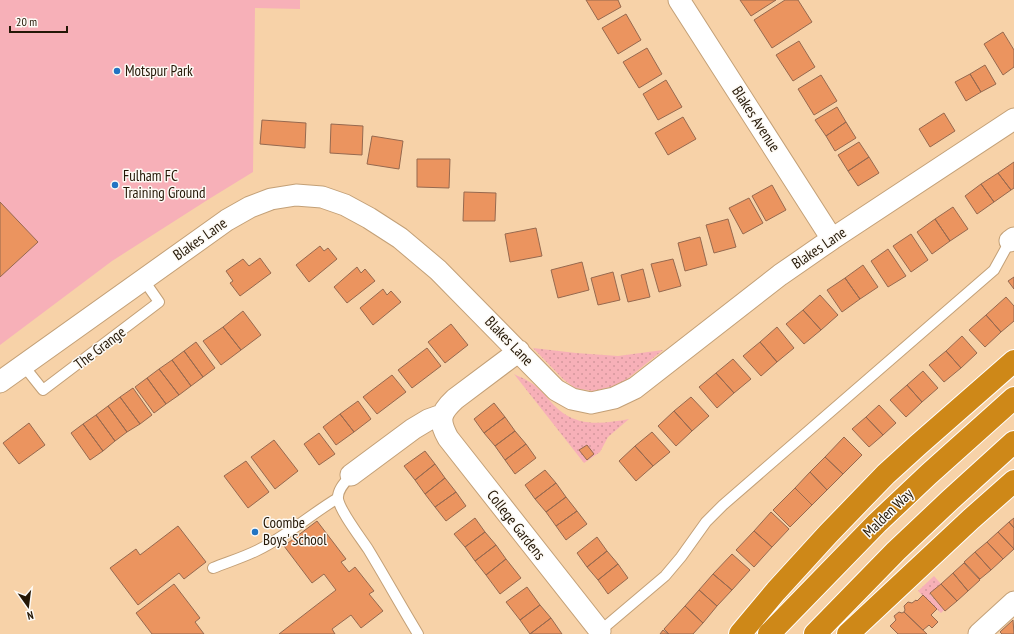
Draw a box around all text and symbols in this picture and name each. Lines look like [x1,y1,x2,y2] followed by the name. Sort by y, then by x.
[10,8,67,34] scale bar
[16,14,37,29] text: 20 m
[125,61,193,80] place label: Motspur Park
[112,66,122,76] marker: Motspur Park
[728,82,785,155] street label: Blakes Avenue
[123,166,205,202] place label: Fulham FC Training Ground
[110,180,120,190] marker: Fulham FC Training Ground
[169,213,230,264] street label: Blakes Lane
[788,223,850,273] street label: Blakes Lane
[481,312,538,369] street label: Blakes Lane
[70,322,129,373] street label: The Grange
[859,484,917,541] street label: Malden Way
[483,486,550,564] street label: College Gardens
[263,513,327,549] place label: Coombe Boys' School
[250,527,260,537] marker: Coombe Boys' School
[8,586,48,626] north arrow
[26,608,35,623] text: N

